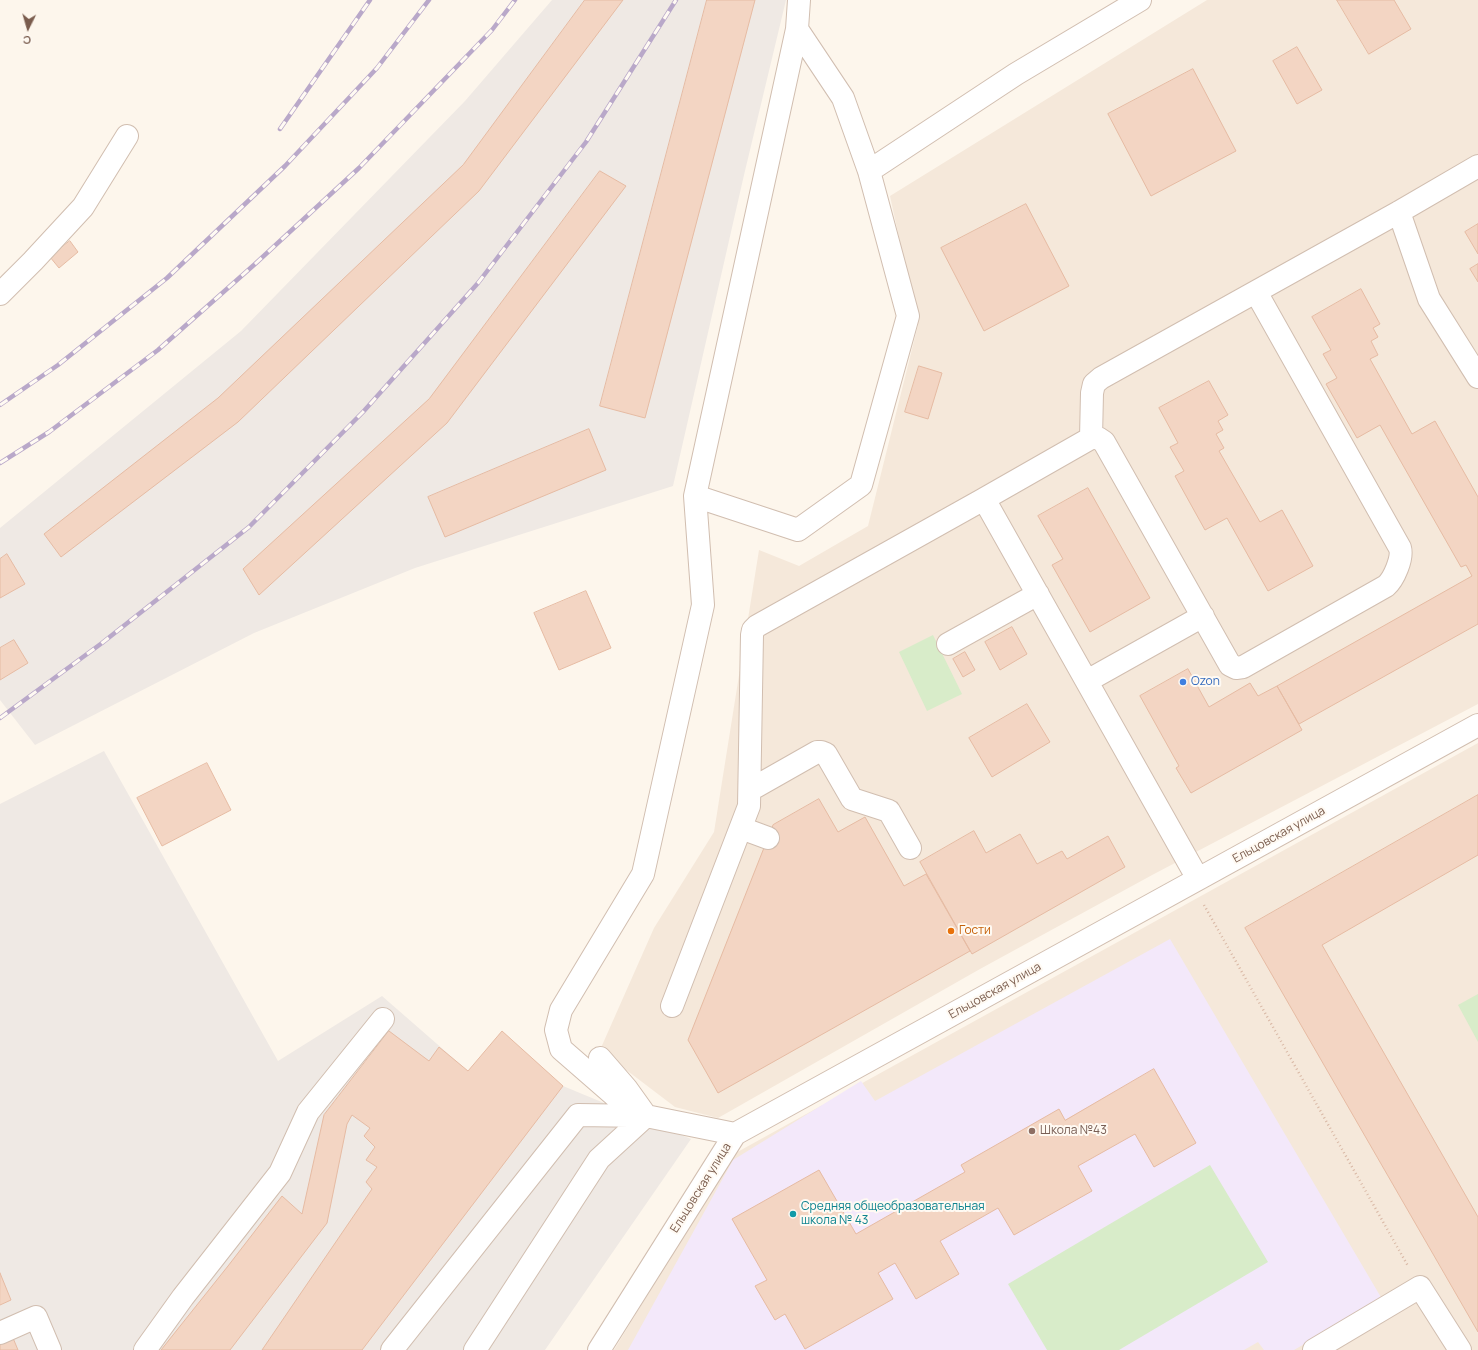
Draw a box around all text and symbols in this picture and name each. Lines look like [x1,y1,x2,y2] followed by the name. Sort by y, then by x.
[8,8,48,48] north arrow
[22,33,32,48] text: С
[1191,675,1220,689] place label: Ozon
[1178,677,1188,687] marker: Ozon
[1230,804,1328,866] street label: Ельцовская улица
[959,924,991,938] place label: Гости
[946,926,956,936] marker: Гости
[946,960,1044,1022] street label: Ельцовская улица
[1040,1124,1107,1138] place label: Школа №43
[1027,1126,1037,1136] marker: Школа №43
[668,1140,734,1236] street label: Ельцовская улица
[801,1200,985,1228] place label: Средняя общеобразовательная школа № 43
[788,1209,798,1219] marker: Средняя общеобразовательная школа № 43

